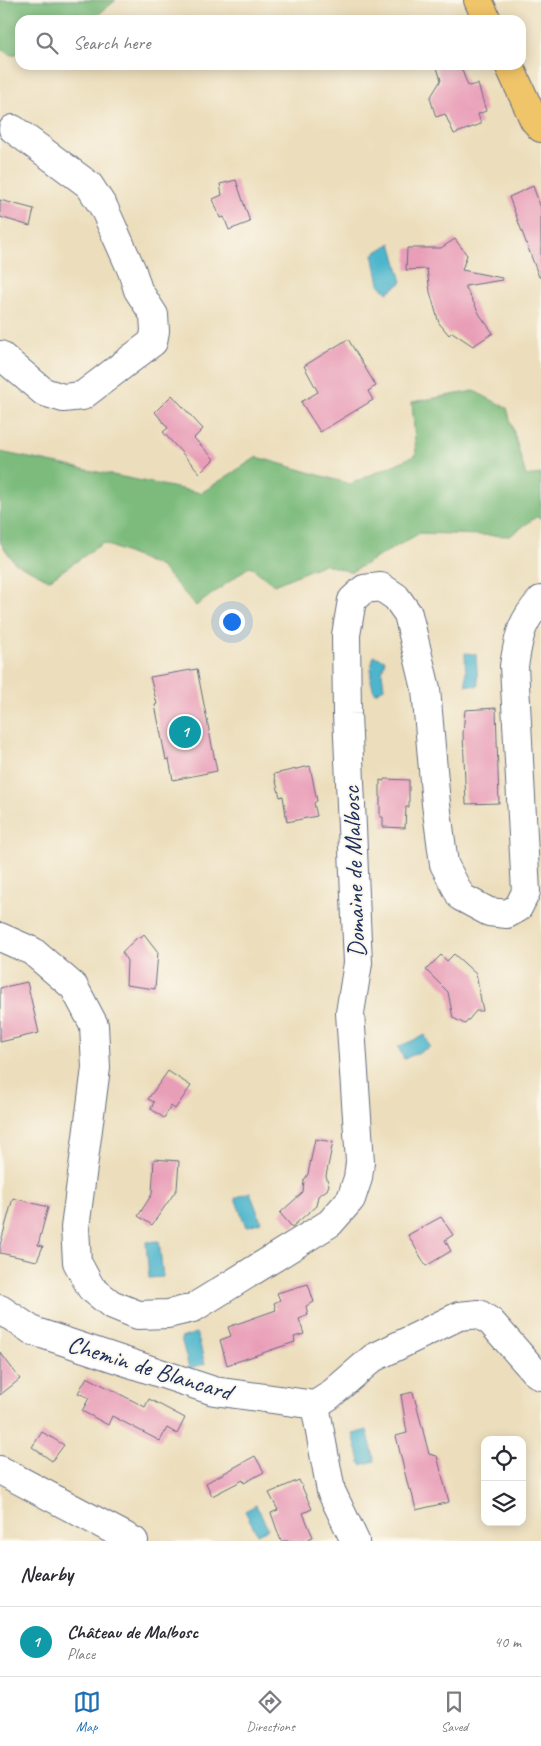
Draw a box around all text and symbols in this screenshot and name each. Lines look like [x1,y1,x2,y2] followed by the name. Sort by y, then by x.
[15,15,526,70] search box
[33,29,61,57] icon: search
[73,31,150,55] text: Search here
[219,609,245,635] your location
[169,713,201,751] pin: 1
[335,785,373,958] street label: Domaine de Malbosc
[64,1328,239,1409] street label: Chemin de Blancard
[481,1436,526,1526] map controls
[481,1436,526,1481] button: locate
[481,1481,526,1526] button: layers
[20,1561,73,1587] text: Nearby
[67,1620,198,1644] text: Château de Malbosc
[32,1632,40,1652] text: 1
[494,1632,521,1652] text: 40 m
[67,1644,95,1664] text: Place
[73,1688,101,1735] tab: Map
[246,1688,295,1735] tab: Directions
[440,1688,468,1735] tab: Saved

